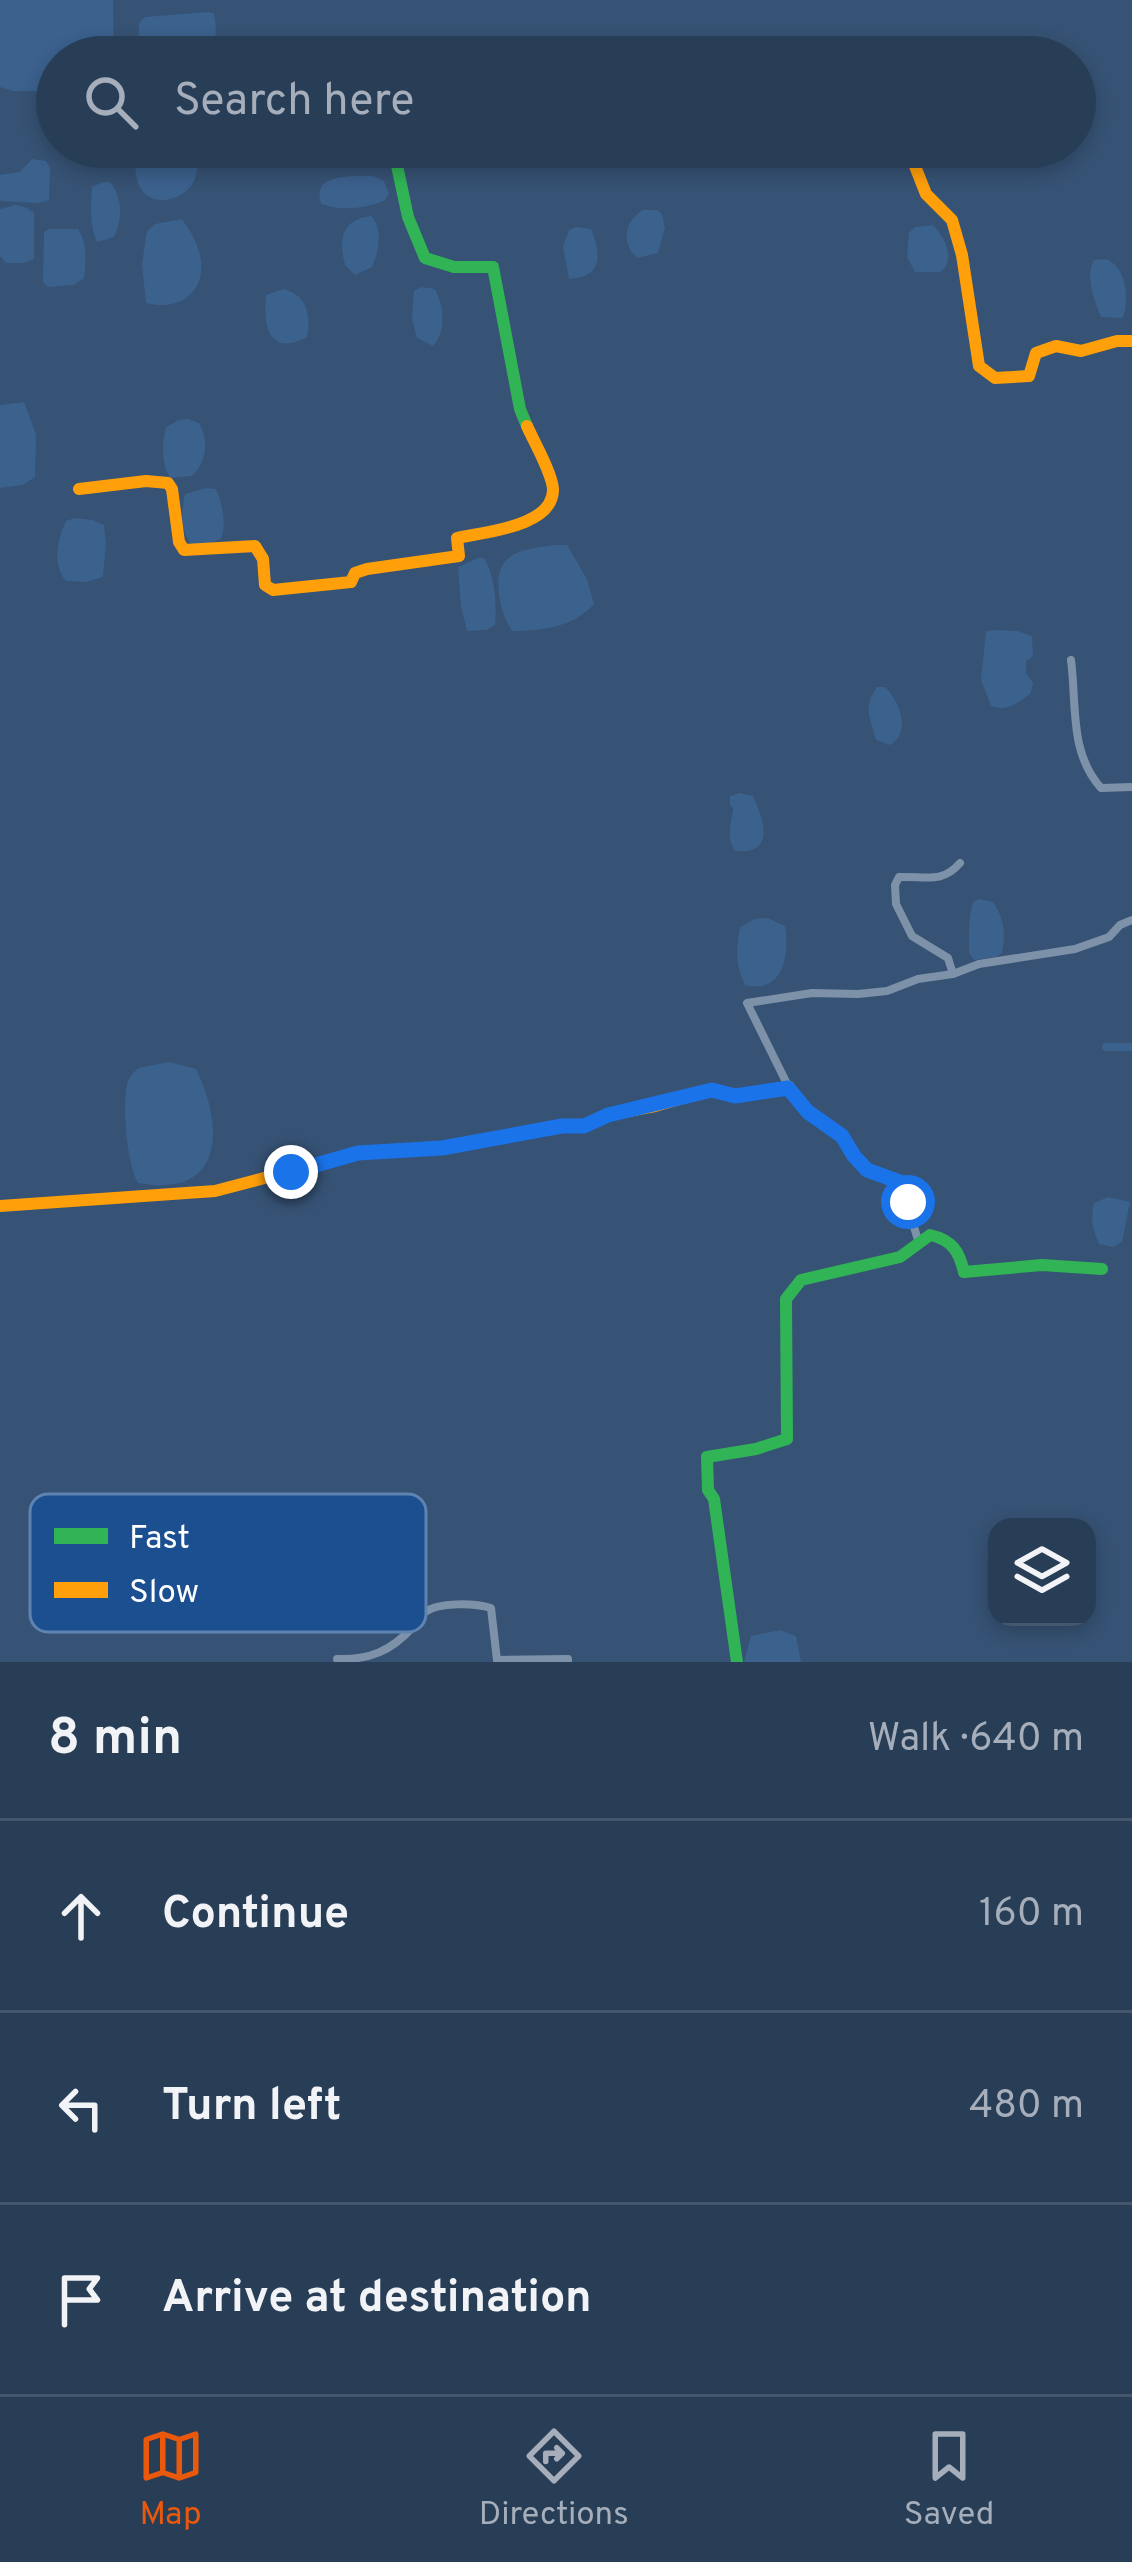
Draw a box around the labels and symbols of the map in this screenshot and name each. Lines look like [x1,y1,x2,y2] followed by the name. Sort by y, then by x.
[264,1145,318,1199] route end
[881,1175,935,1229] route start
[30,1494,426,1632] legend
[129,1519,190,1561] text: Fast
[129,1573,199,1615] text: Slow

